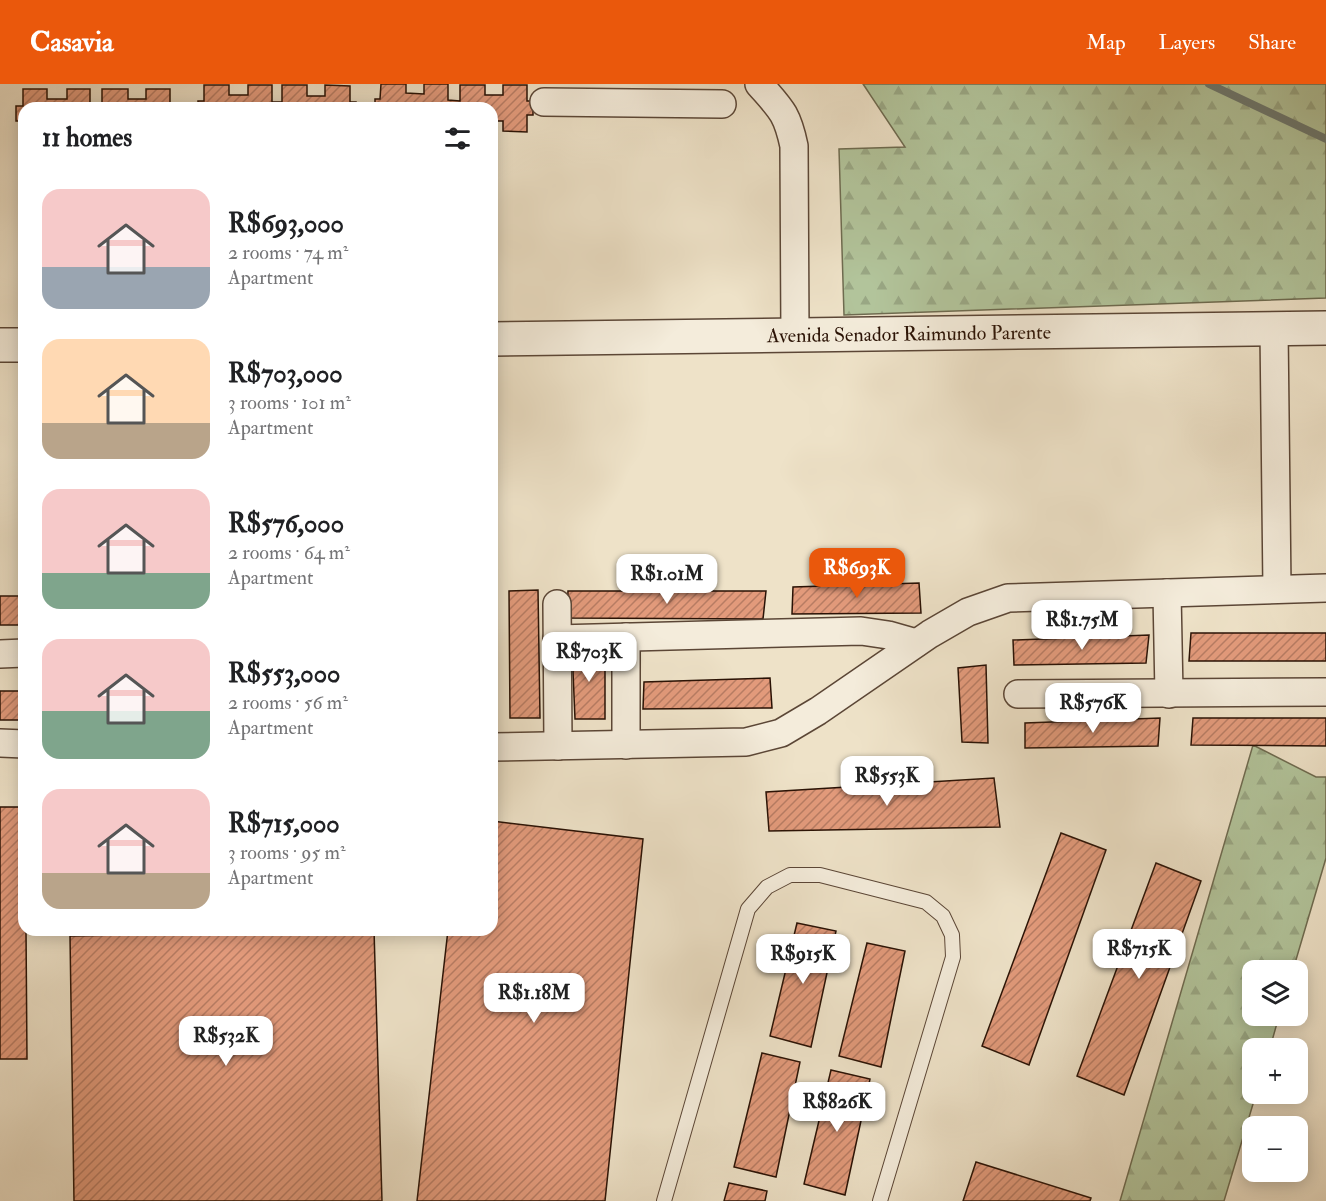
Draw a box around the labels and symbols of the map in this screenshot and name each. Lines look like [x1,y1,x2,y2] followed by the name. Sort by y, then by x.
[766,320,1051,348] street label: Avenida Senador Raimundo Parente
[808,548,906,599] pin: R$693K
[612,554,722,605] pin: R$1.01M
[1027,600,1137,651] pin: R$1.75M
[540,632,638,683] pin: R$703K
[1044,683,1142,734] pin: R$576K
[838,756,936,807] pin: R$553K
[1090,929,1188,980] pin: R$715K
[754,934,852,985] pin: R$915K
[479,973,589,1024] pin: R$1.18M
[177,1016,275,1067] pin: R$532K
[788,1082,886,1133] pin: R$826K

